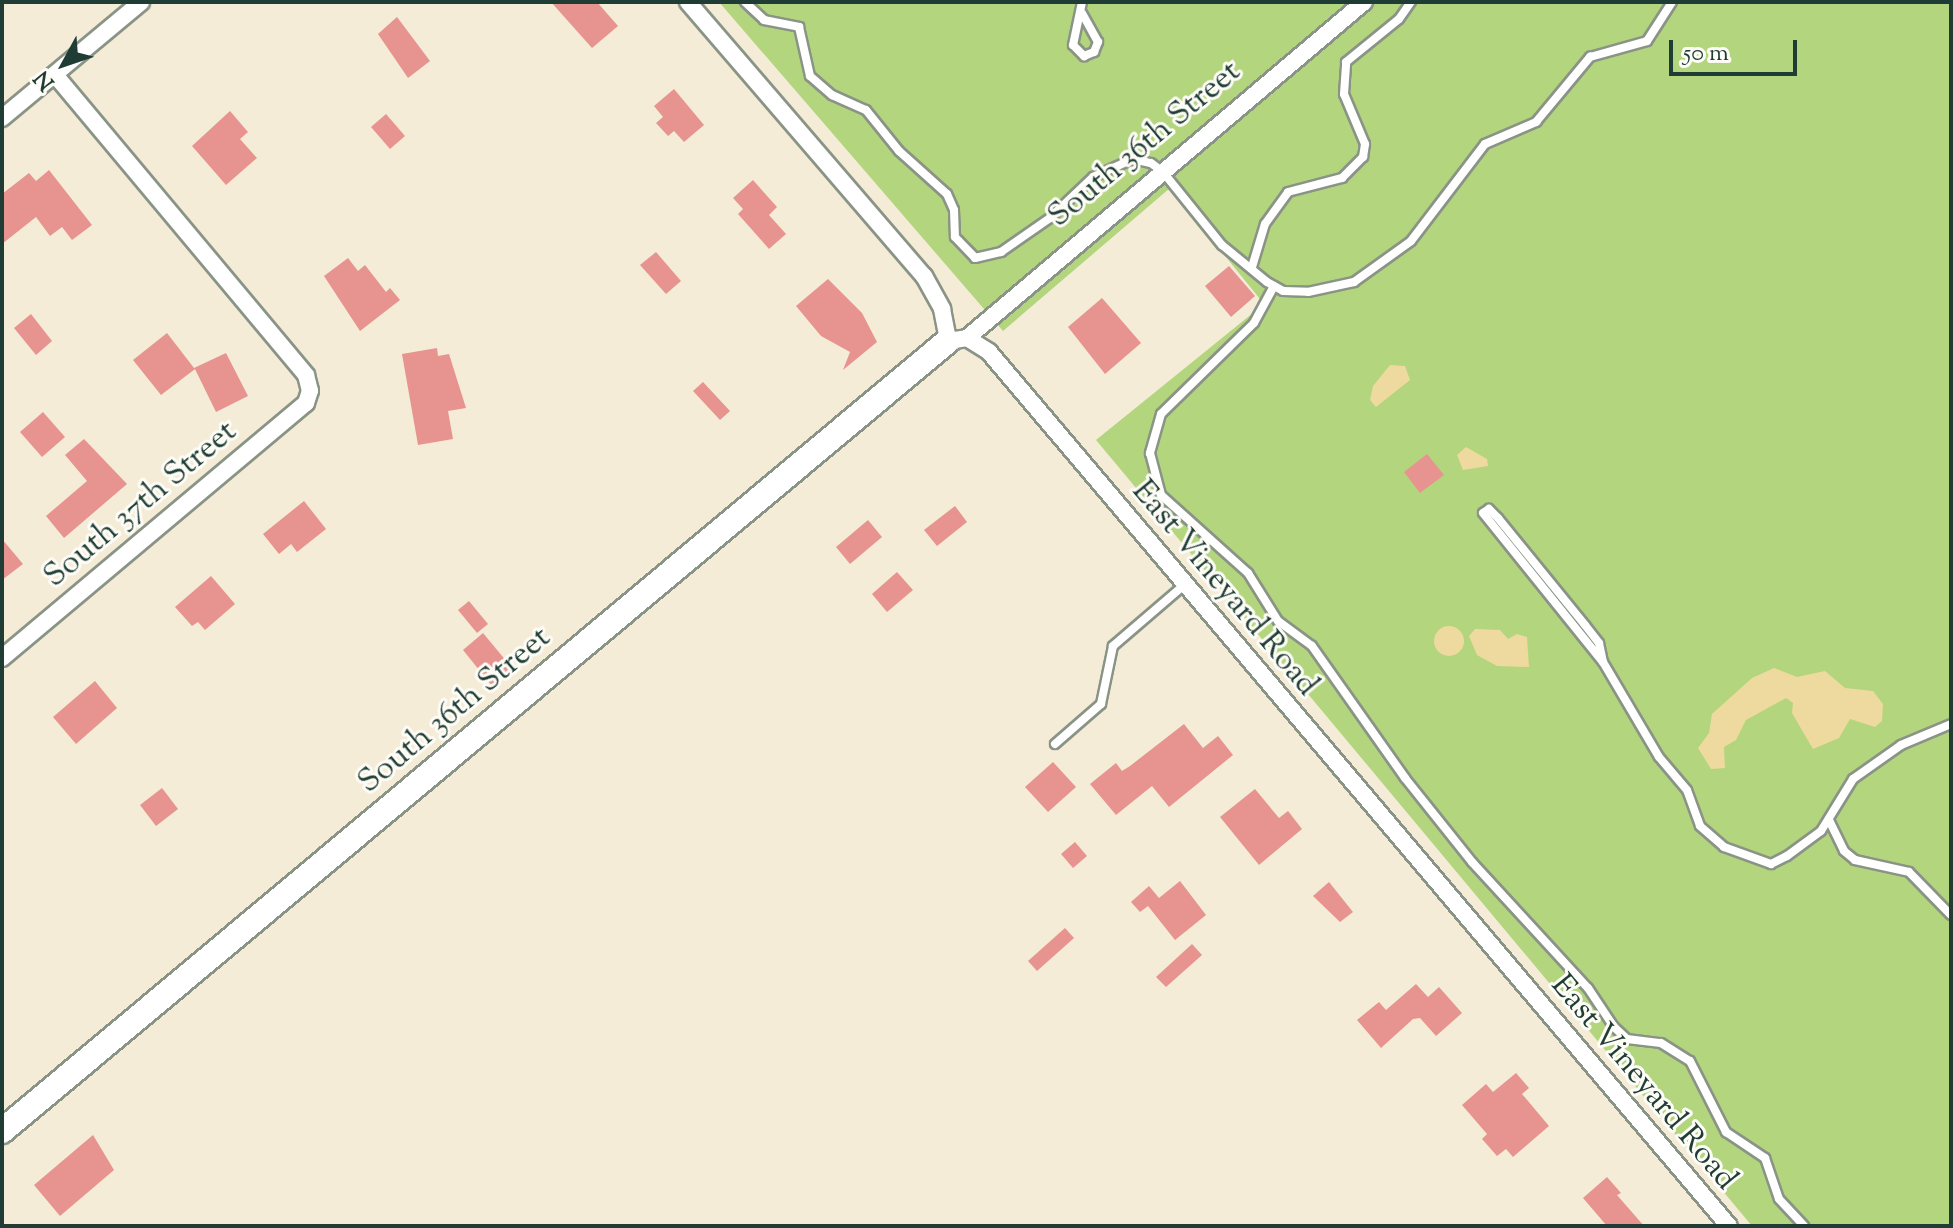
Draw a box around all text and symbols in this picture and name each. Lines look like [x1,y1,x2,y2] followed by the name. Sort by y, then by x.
[24,24,104,104] north arrow
[1673,24,1801,74] scale bar
[1683,37,1729,71] text: 50 m
[1041,53,1249,237] street label: South 36th Street
[28,62,64,96] text: N
[37,413,245,597] street label: South 37th Street
[1123,473,1325,705] street label: East Vineyard Road
[351,619,559,803] street label: South 36th Street
[1542,967,1744,1199] street label: East Vineyard Road

